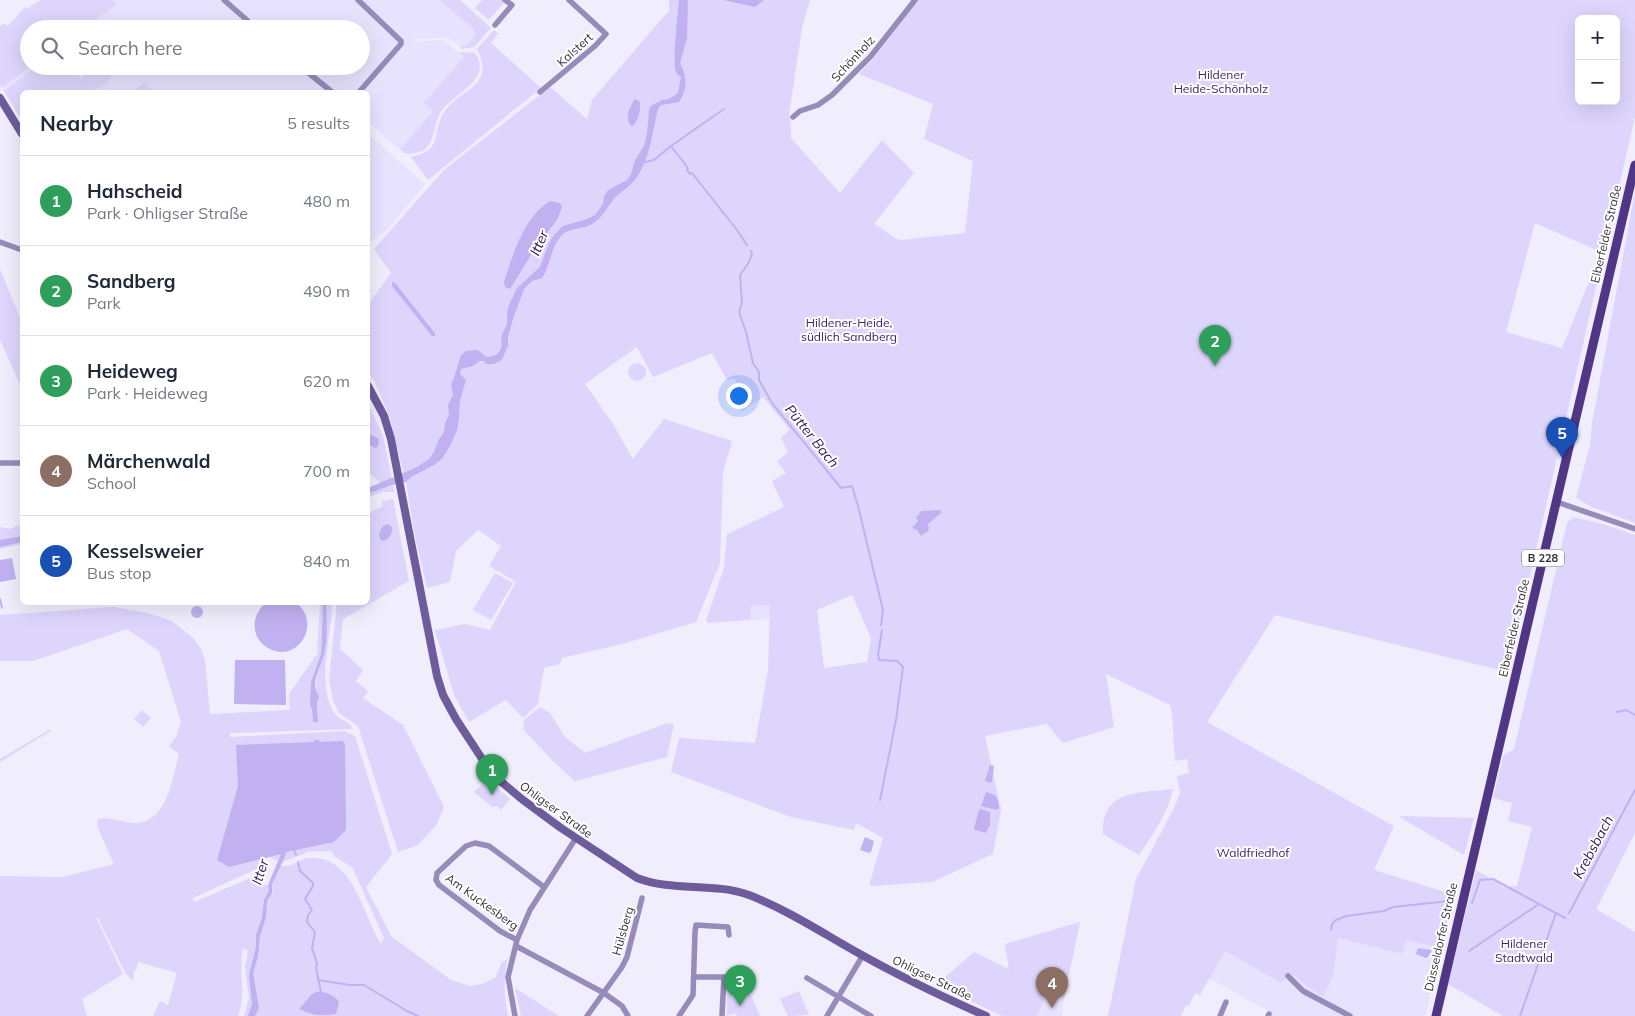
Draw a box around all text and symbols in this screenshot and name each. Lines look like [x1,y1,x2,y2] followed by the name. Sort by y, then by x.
[1575,15,1620,105] map controls
[1575,15,1620,60] button: +
[20,20,370,75] search box
[554,30,596,70] street label: Kalstert
[828,33,878,85] street label: Schönholz
[38,34,66,62] icon: search
[78,36,182,60] text: Search here
[1575,60,1620,105] button: −
[1174,67,1268,96] park label: Hildener Heide-Schönholz
[40,110,113,136] text: Nearby
[287,113,350,133] text: 5 results
[87,179,183,203] text: Hahscheid
[1587,183,1624,284] street label: Elberfelder Straße
[51,191,61,211] text: 1
[303,191,350,211] text: 480 m
[87,203,248,223] text: Park · Ohligser Straße
[526,227,553,258] water label: Itter
[87,269,176,293] text: Sandberg
[51,281,61,301] text: 2
[303,281,350,301] text: 490 m
[87,293,121,313] text: Park
[801,315,897,344] park label: Hildener-Heide, südlich Sandberg
[1199,325,1231,366] pin: 2
[87,359,178,383] text: Heideweg
[51,371,61,391] text: 3
[303,371,350,391] text: 620 m
[87,383,208,403] text: Park · Heideweg
[726,383,752,409] your location
[781,401,843,471] water label: Pütter Bach
[1546,417,1578,458] pin: 5
[87,449,211,473] text: Märchenwald
[51,461,61,481] text: 4
[303,461,350,481] text: 700 m
[87,473,136,493] text: School
[87,539,203,563] text: Kesselsweier
[1522,550,1564,566] road number: B 228
[51,551,61,571] text: 5
[303,551,350,571] text: 840 m
[87,563,151,583] text: Bus stop
[1495,577,1532,678] street label: Elberfelder Straße
[476,754,508,795] pin: 1
[517,778,596,841] street label: Ohligser Straße
[1569,812,1617,882] water label: Krebsbach
[1217,845,1290,860] park label: Waldfriedhof
[247,856,273,887] water label: Itter
[443,870,522,933] street label: Am Kuckesberg
[1421,881,1460,993] street label: Düsseldorfer Straße
[608,905,637,957] street label: Hülsberg
[1495,936,1553,965] park label: Hildener Stadtwald
[890,952,974,1003] street label: Ohligser Straße
[724,965,756,1006] pin: 3
[1036,967,1068,1008] pin: 4

